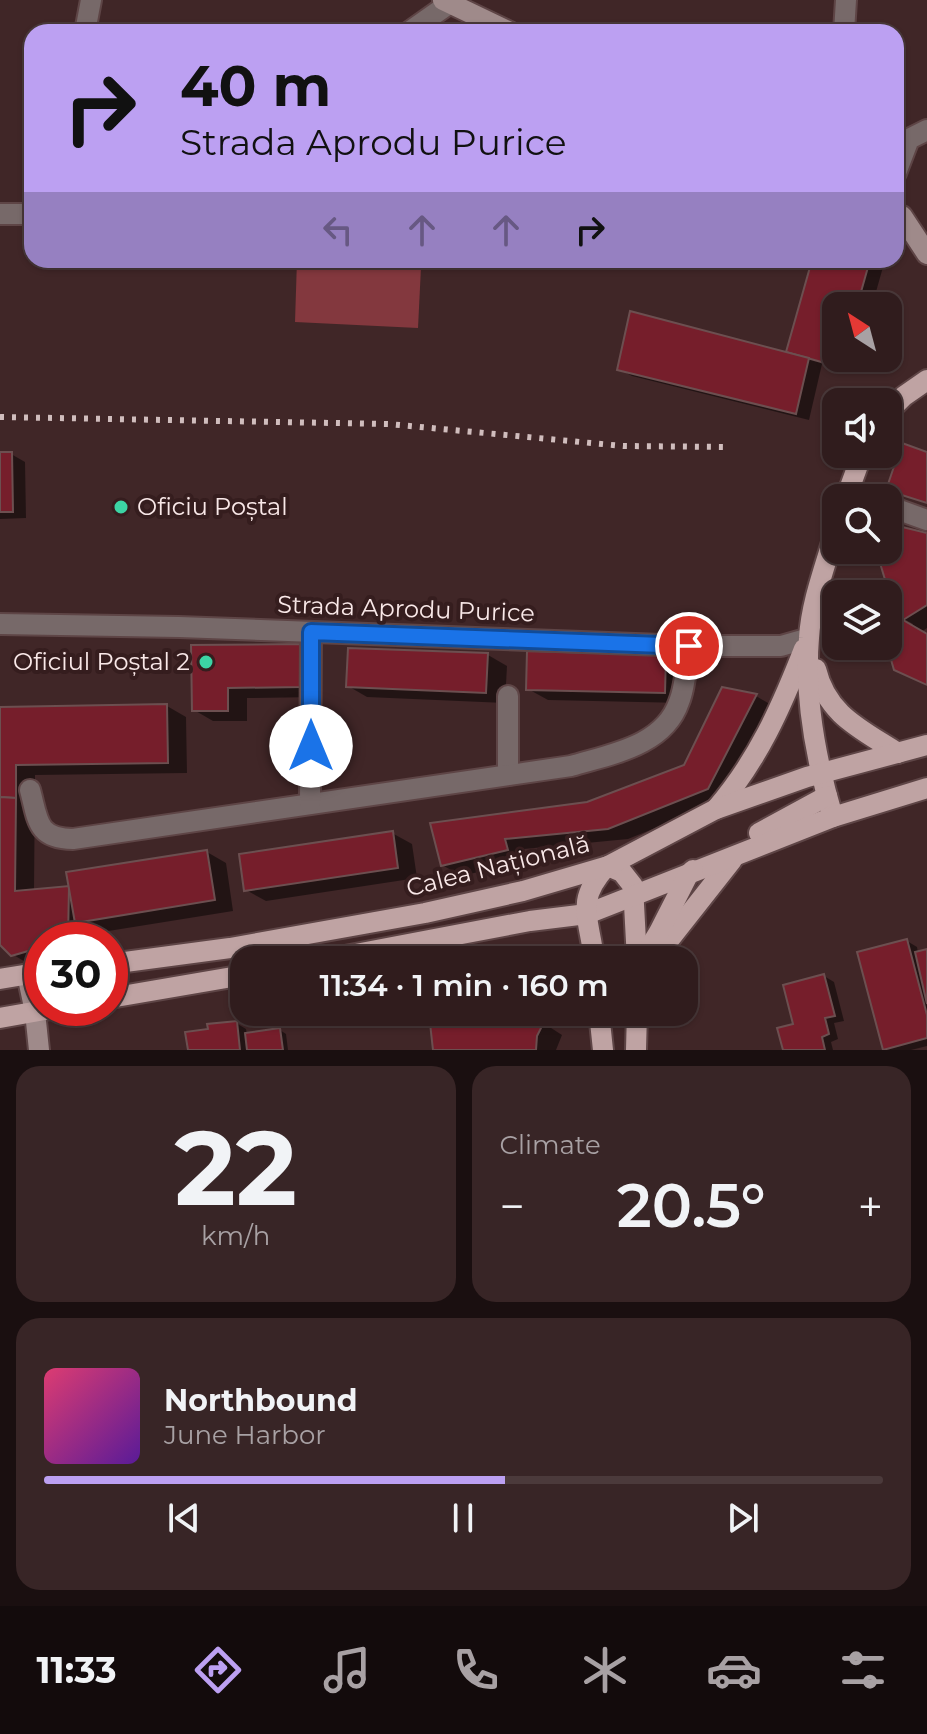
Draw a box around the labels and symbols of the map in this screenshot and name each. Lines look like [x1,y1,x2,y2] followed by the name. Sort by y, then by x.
[822,292,902,372] north arrow
[137,492,288,521] place label: Oficiu Poștal
[112,498,130,516] marker: Oficiu Poștal
[277,590,535,627] street label: Strada Aprodu Purice
[655,612,723,680] pin
[13,647,190,676] place label: Oficiul Poștal 2
[197,653,215,671] marker: Oficiul Poștal 2
[269,704,353,788] position arrow
[403,829,593,902] street label: Calea Națională
[24,922,128,1026] speed limit sign: 30

